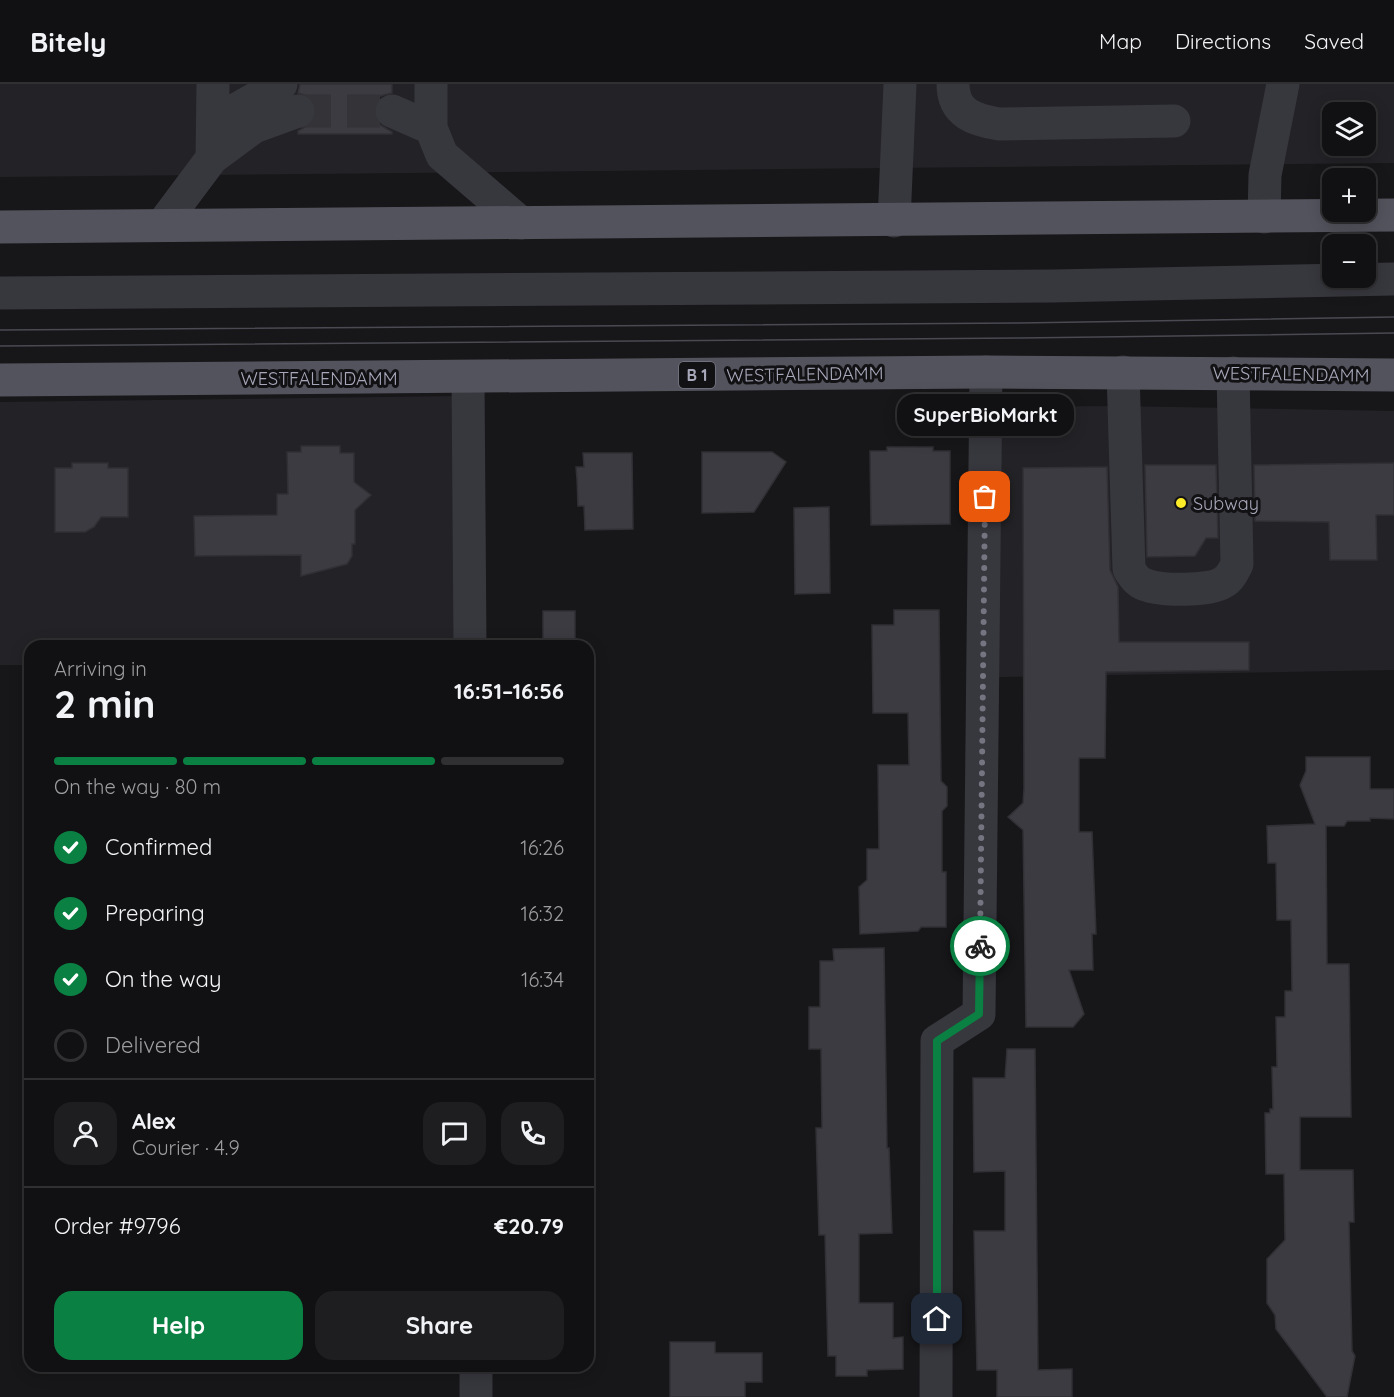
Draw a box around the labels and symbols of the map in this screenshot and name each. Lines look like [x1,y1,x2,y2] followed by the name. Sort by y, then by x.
[726,361,884,387] street label: WESTFALENDAMM
[1212,361,1370,387] street label: WESTFALENDAMM
[679,362,715,388] road number: B 1
[240,367,398,390] street label: WESTFALENDAMM
[896,395,1074,437] callout: SuperBioMarkt
[959,471,1010,522] pin
[1193,492,1259,515] place label: Subway
[1174,496,1188,510] marker: Subway
[950,916,1010,976] courier
[911,1293,962,1344] pin

